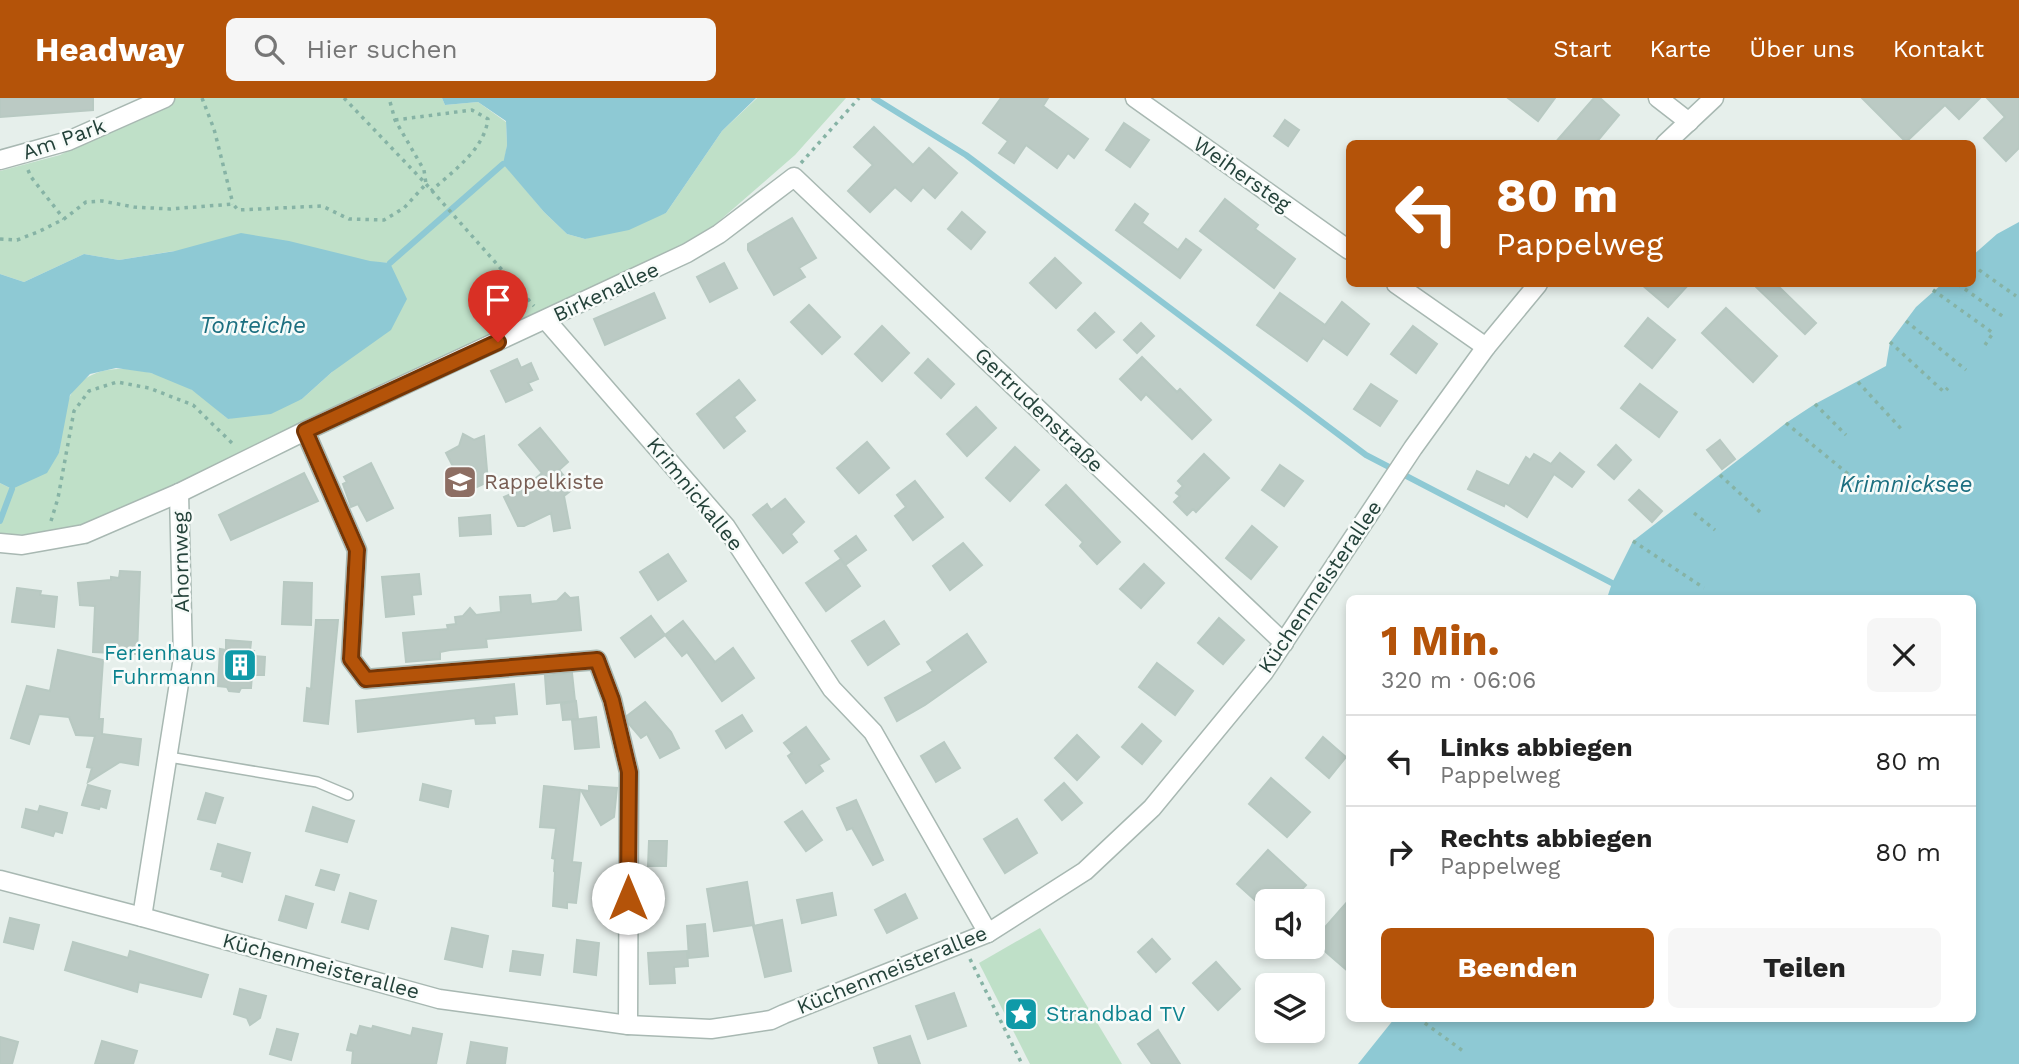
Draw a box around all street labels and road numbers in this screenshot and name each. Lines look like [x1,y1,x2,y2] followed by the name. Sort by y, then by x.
[19,113,109,164] street label: Am Park
[1189,131,1297,217] street label: Weihersteg
[549,256,662,327] street label: Birkenallee
[970,342,1109,477] street label: Gertrudenstraße
[642,432,749,556] street label: Krimnickallee
[1252,496,1387,678] street label: Küchenmeisterallee
[167,510,194,613] street label: Ahornweg
[793,920,991,1019] street label: Küchenmeisterallee
[220,927,422,1004] street label: Küchenmeisterallee

